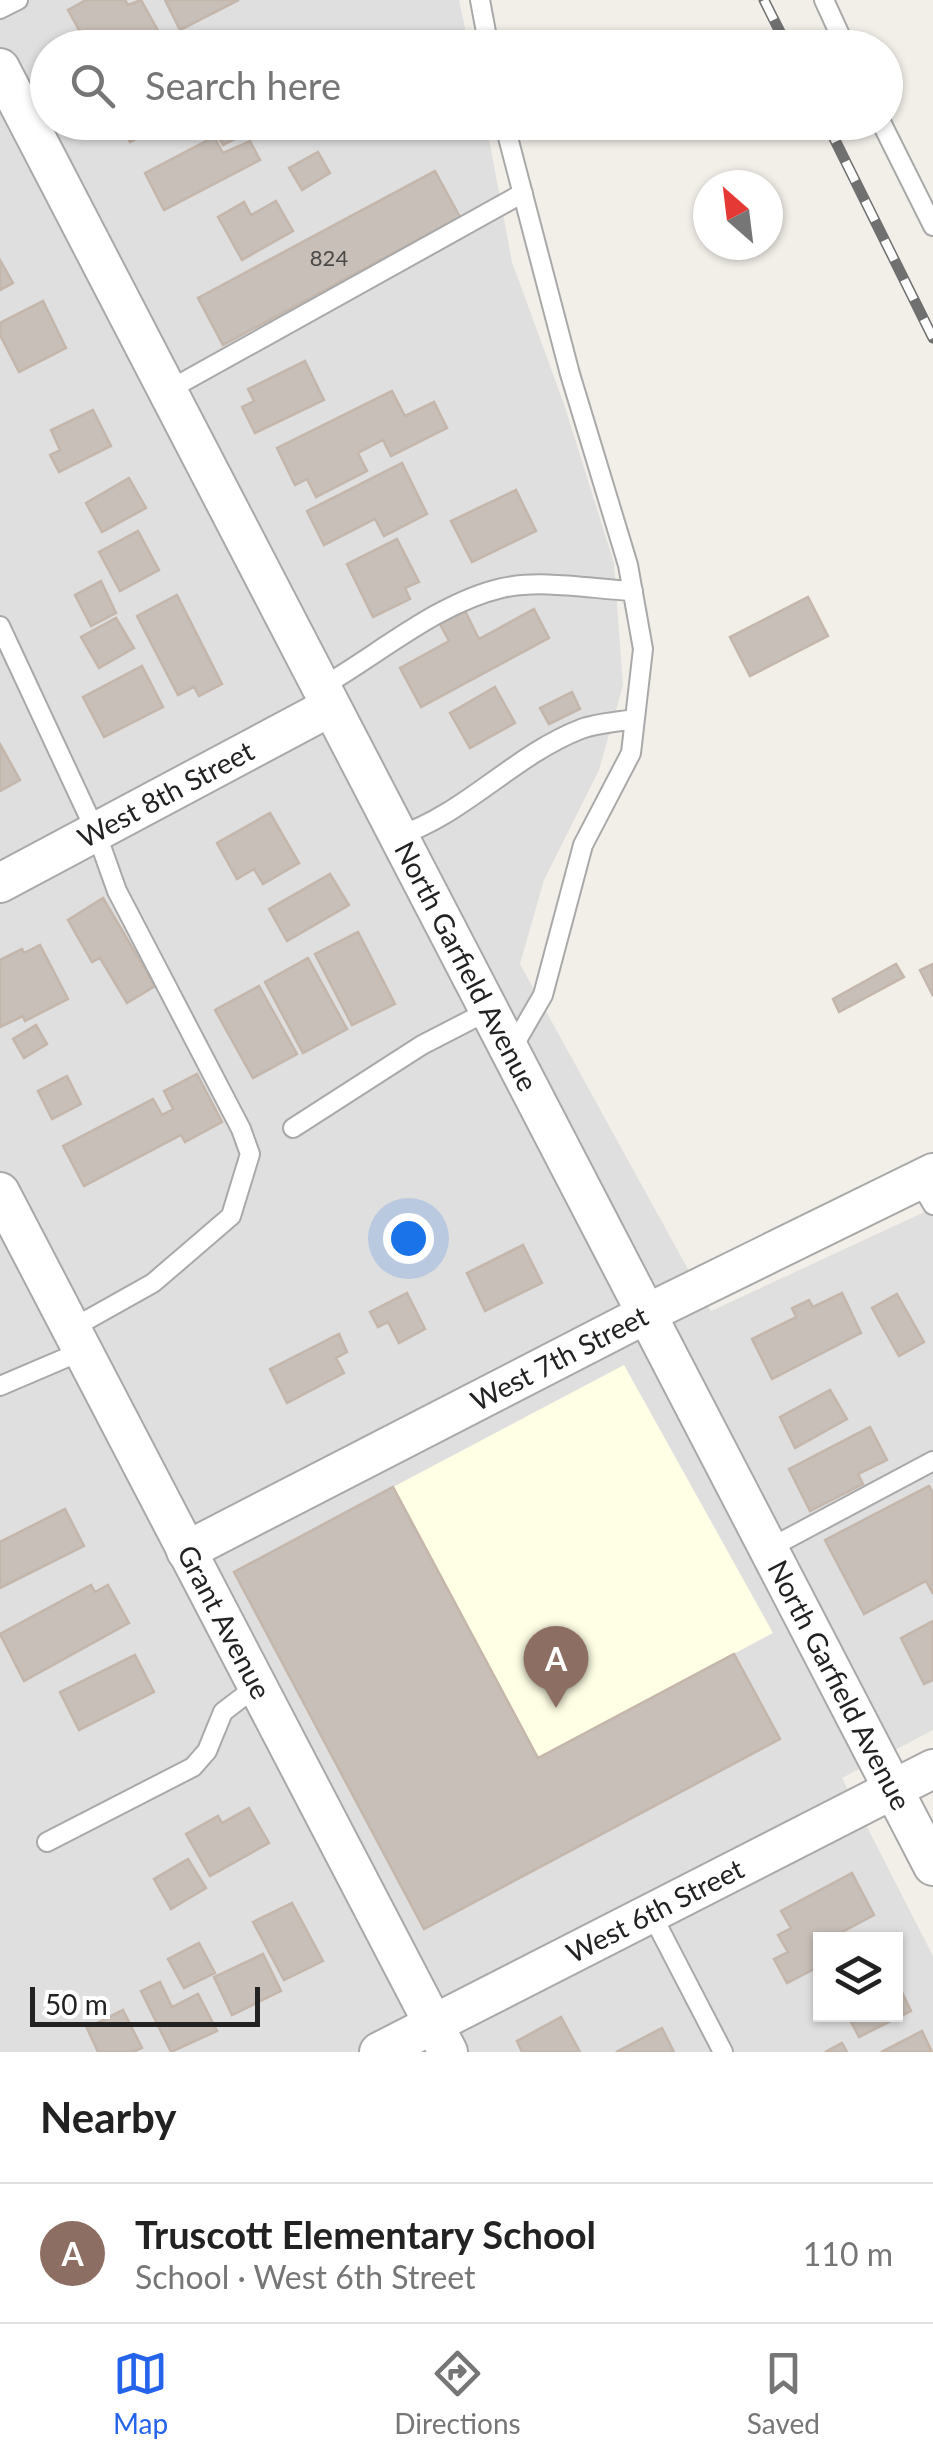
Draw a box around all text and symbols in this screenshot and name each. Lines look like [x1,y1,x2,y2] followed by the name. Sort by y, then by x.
[30,30,903,140] search box
[65,58,120,113] icon: search
[145,62,341,108] text: Search here
[693,170,783,260] north arrow
[310,244,348,271] house number: 824
[72,733,259,854] street label: West 8th Street
[388,835,546,1096] street label: North Garfield Avenue
[383,1213,434,1264] your location
[465,1298,653,1417] street label: West 7th Street
[171,1539,279,1704] street label: Grant Avenue
[761,1554,919,1815] street label: North Garfield Avenue
[524,1626,588,1708] pin: A
[560,1851,749,1969] street label: West 6th Street
[813,1932,903,2022] map controls
[813,1932,903,2022] button: layers
[30,1982,260,2026] scale bar
[45,1987,108,2021] text: 50 m
[40,2092,177,2142] text: Nearby
[135,2211,596,2257] text: Truscott Elementary School
[61,2234,84,2273] text: A
[803,2234,893,2273] text: 110 m
[135,2257,476,2296] text: School · West 6th Street
[113,2346,168,2440] tab: Map
[394,2346,521,2440] tab: Directions
[747,2346,820,2440] tab: Saved

